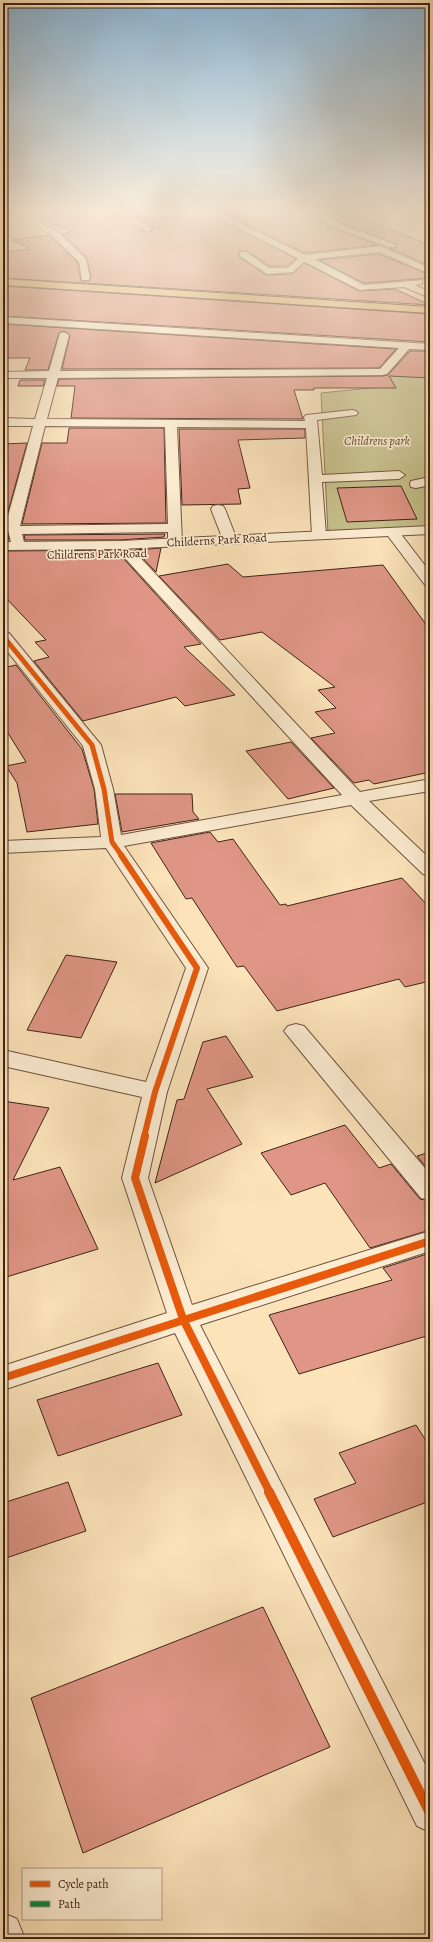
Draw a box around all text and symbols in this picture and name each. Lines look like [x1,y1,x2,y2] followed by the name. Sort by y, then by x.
[344,433,411,449] park label: Childrens park
[166,529,268,551] street label: Childerns Park Road
[47,545,148,563] street label: Childrens Park Road
[22,1868,162,1920] legend
[58,1876,109,1892] text: Cycle path
[58,1896,81,1912] text: Path

